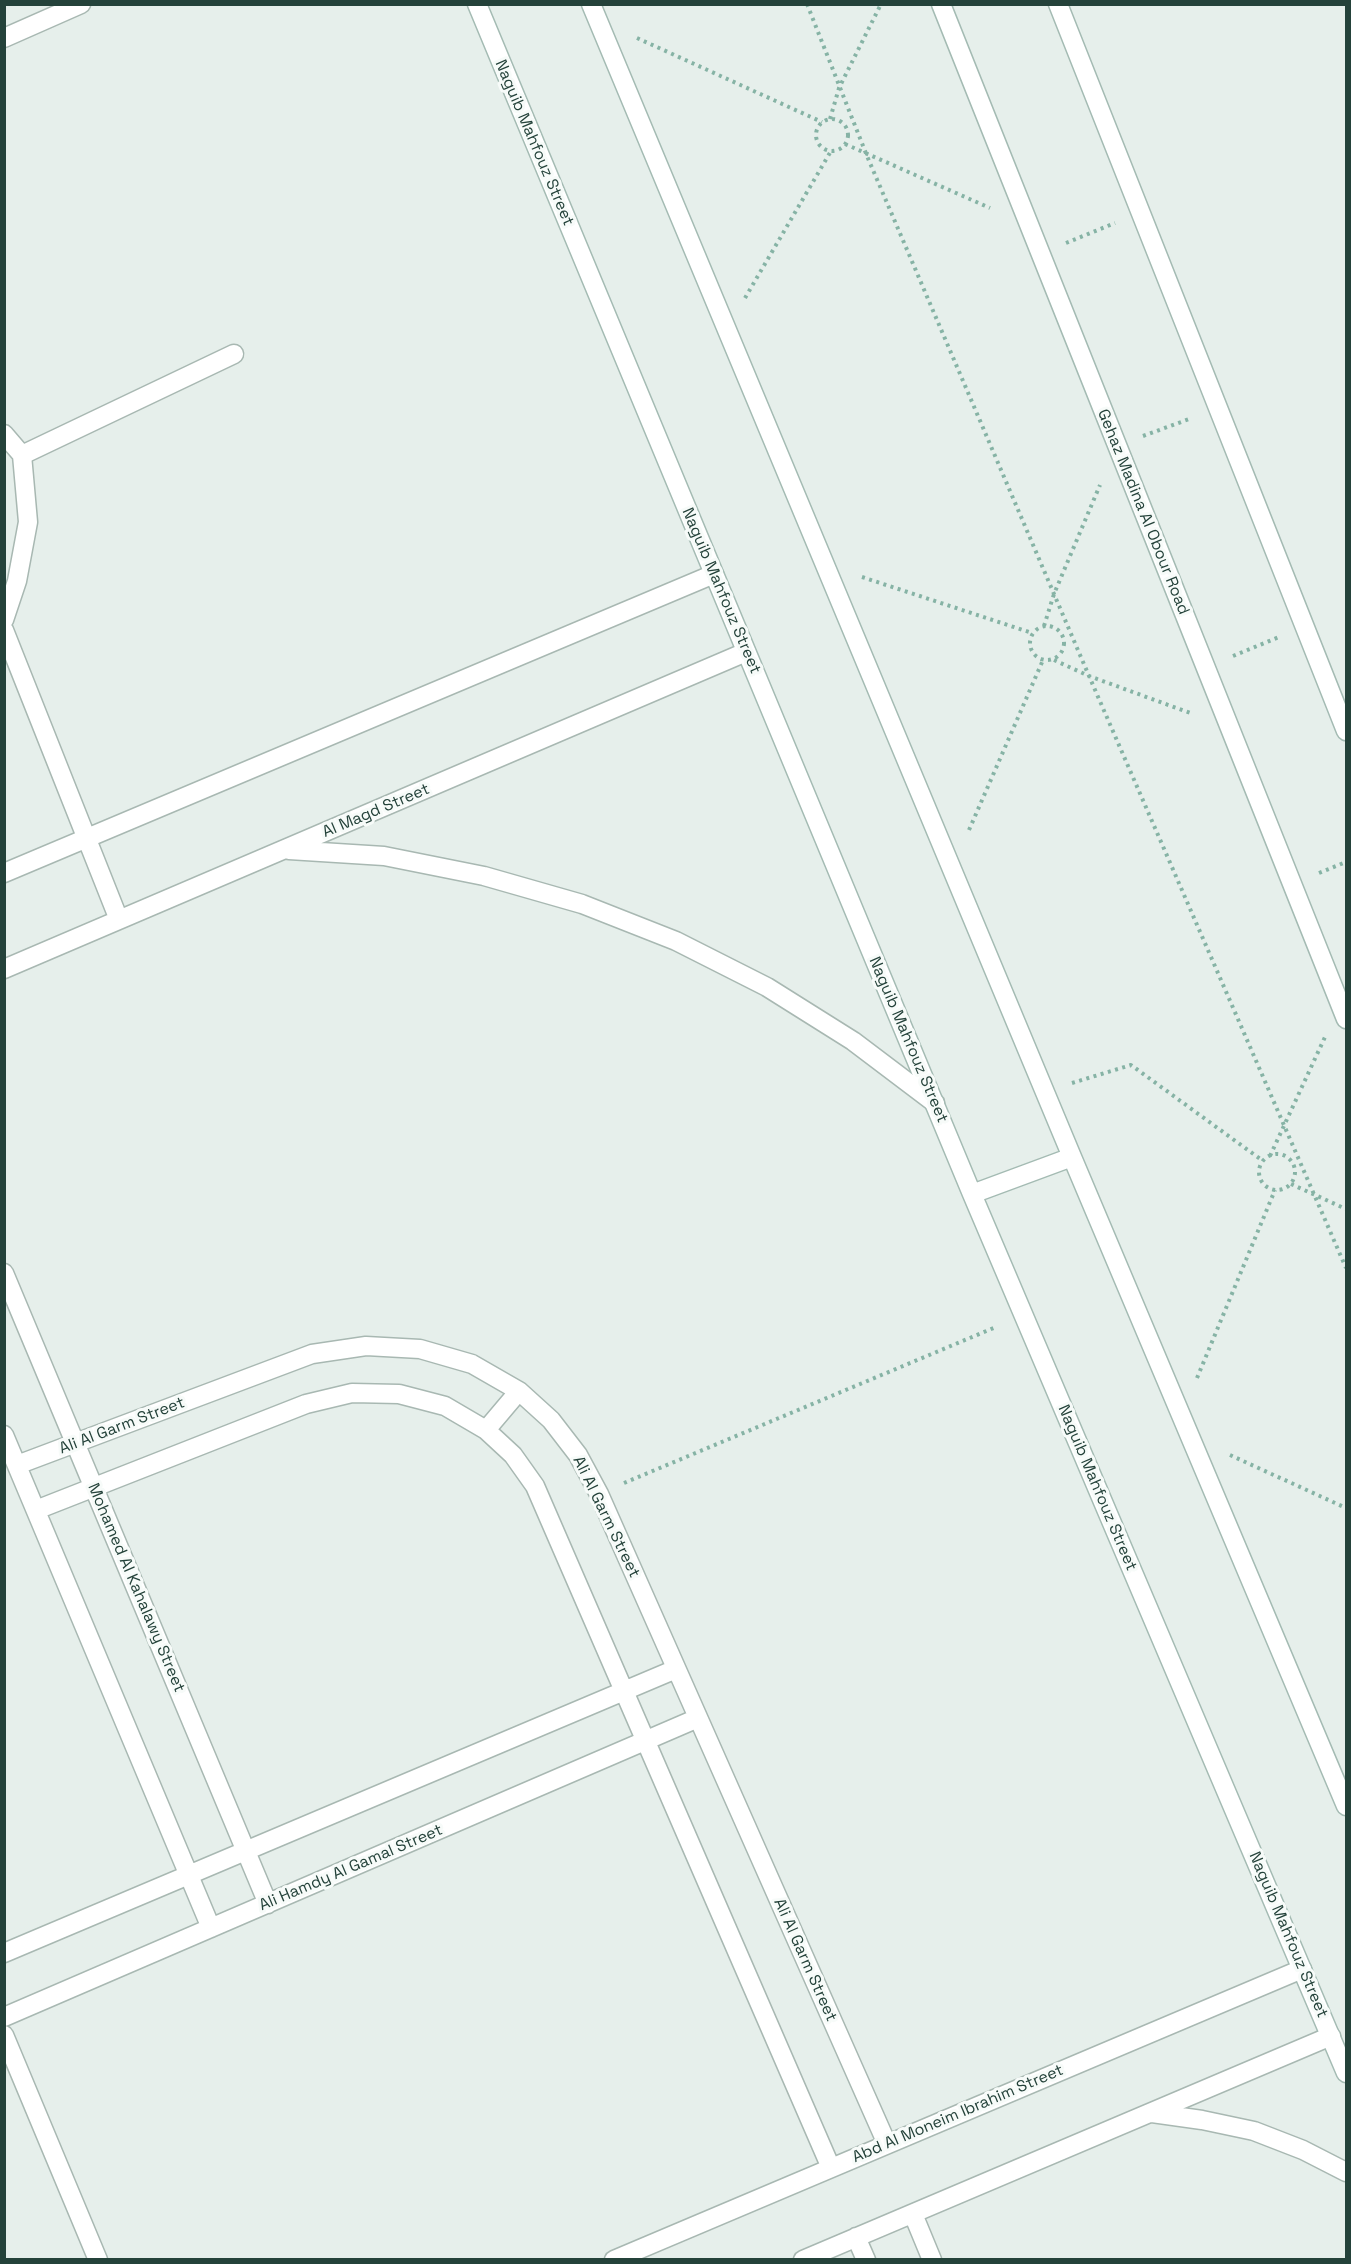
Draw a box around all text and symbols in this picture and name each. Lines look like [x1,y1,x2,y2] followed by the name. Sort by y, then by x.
[490,57,578,229] street label: Naguib Mahfouz Street
[1093,406,1193,618] street label: Gehaz Madina Al Obour Road
[677,505,765,677] street label: Naguib Mahfouz Street
[320,780,432,842] street label: Al Magd Street
[864,954,952,1126] street label: Naguib Mahfouz Street
[57,1393,187,1459] street label: Ali Al Garm Street
[1053,1402,1141,1574] street label: Naguib Mahfouz Street
[568,1453,644,1581] street label: Ali Al Garm Street
[83,1481,189,1695] street label: Mohamed Al Kahalawy Street
[256,1821,446,1915] street label: Ali Hamdy Al Gamal Street
[1244,1849,1332,2021] street label: Naguib Mahfouz Street
[769,1895,841,2025] street label: Ali Al Garm Street
[850,2061,1066,2167] street label: Abd Al Moneim Ibrahim Street

